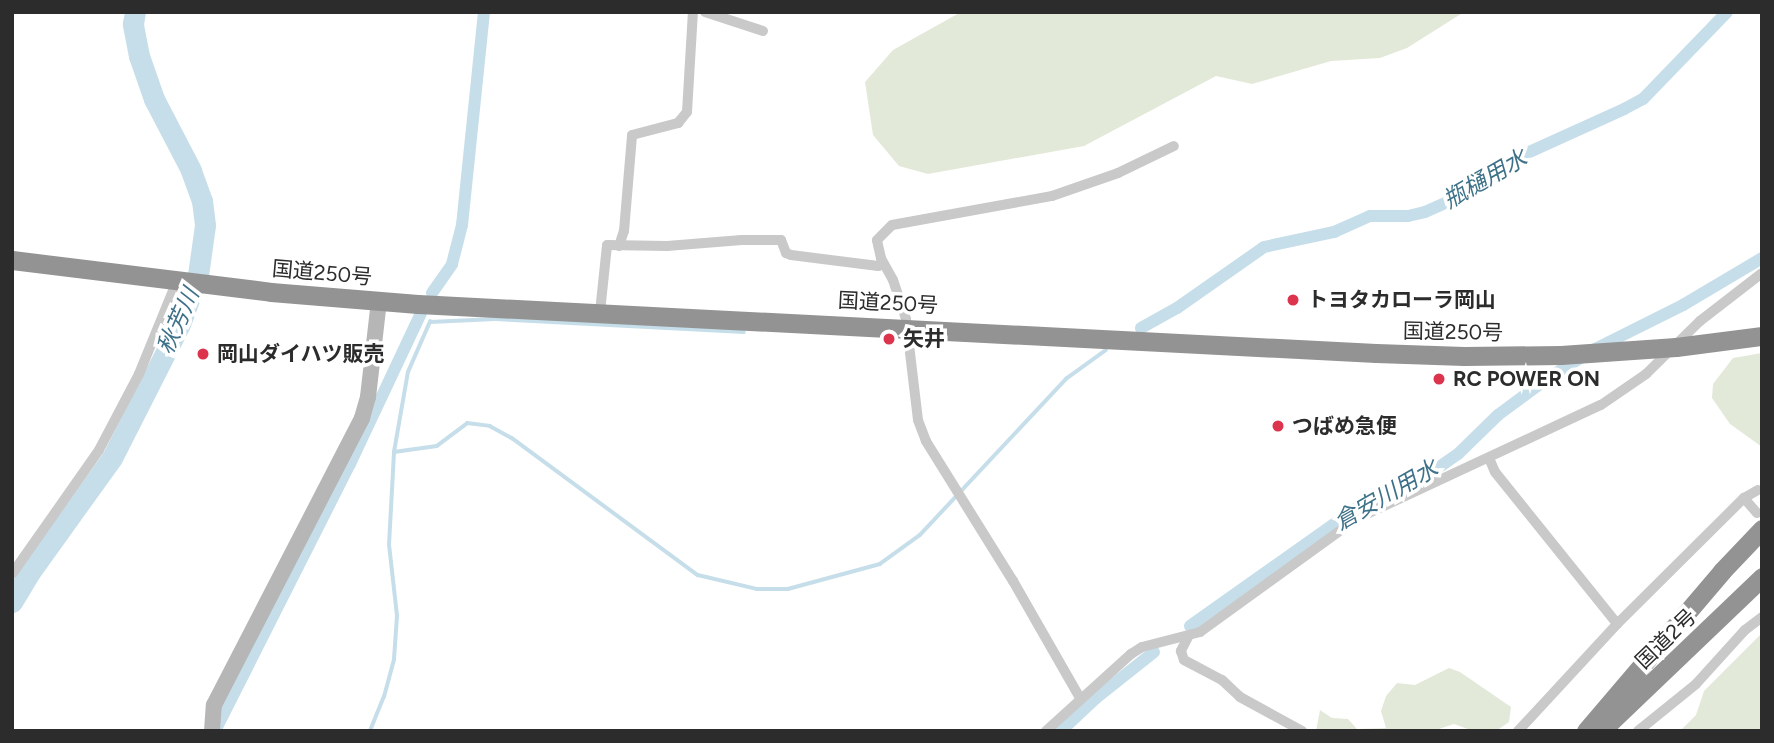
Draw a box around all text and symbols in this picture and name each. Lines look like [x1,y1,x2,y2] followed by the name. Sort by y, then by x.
[1438,144,1532,214] water label: 瓶樋用水
[271,256,373,290] street label: 国道250号
[151,284,205,358] water label: 秋芳川
[1307,287,1496,313] place label: トヨタカローラ岡山
[837,288,939,318] street label: 国道250号
[1285,292,1301,308] marker: トヨタカローラ岡山
[1403,319,1503,345] street label: 国道250号
[903,326,945,352] place label: 矢井
[881,331,897,347] marker: 矢井
[217,341,385,367] place label: 岡山ダイハツ販売
[195,346,211,362] marker: 岡山ダイハツ販売
[1453,366,1600,392] place label: RC POWER ON
[1431,371,1447,387] marker: RC POWER ON
[1292,413,1397,439] place label: つばめ急便
[1270,418,1286,434] marker: つばめ急便
[1329,454,1443,536] water label: 倉安川用水
[1630,604,1702,674] street label: 国道2号

